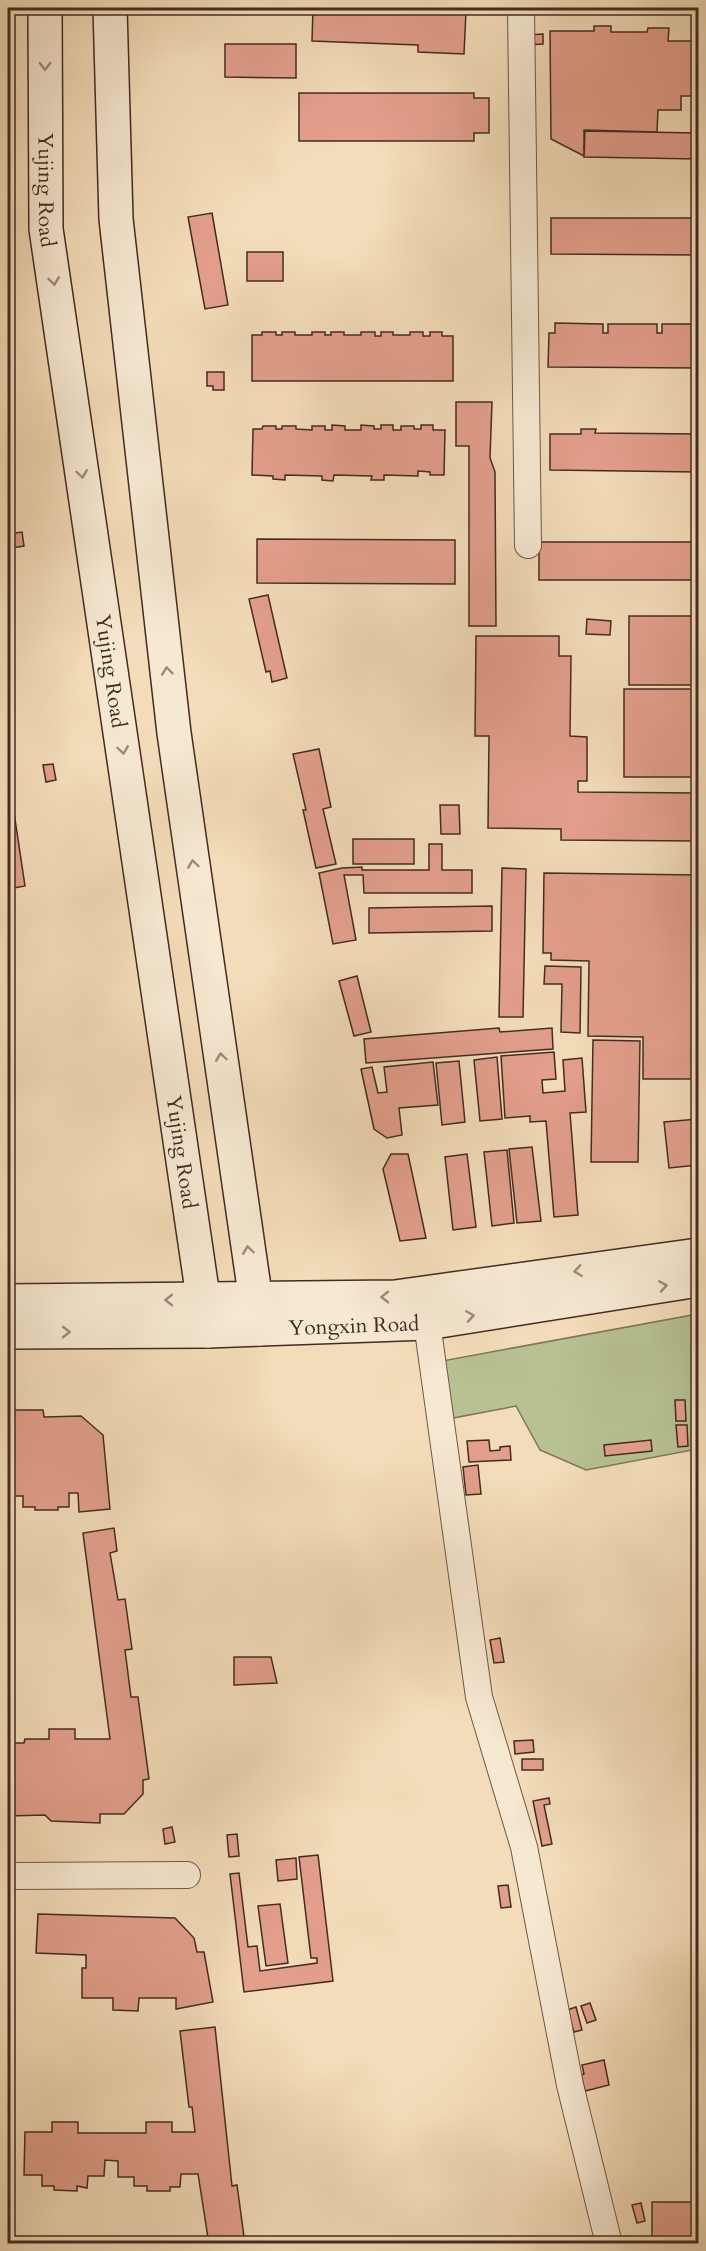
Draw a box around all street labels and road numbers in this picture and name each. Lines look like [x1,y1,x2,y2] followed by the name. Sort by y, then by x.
[31,133,63,249] street label: Yujing Road
[88,612,134,730] street label: Yujing Road
[159,1093,204,1211] street label: Yujing Road
[288,1309,420,1343] street label: Yongxin Road

